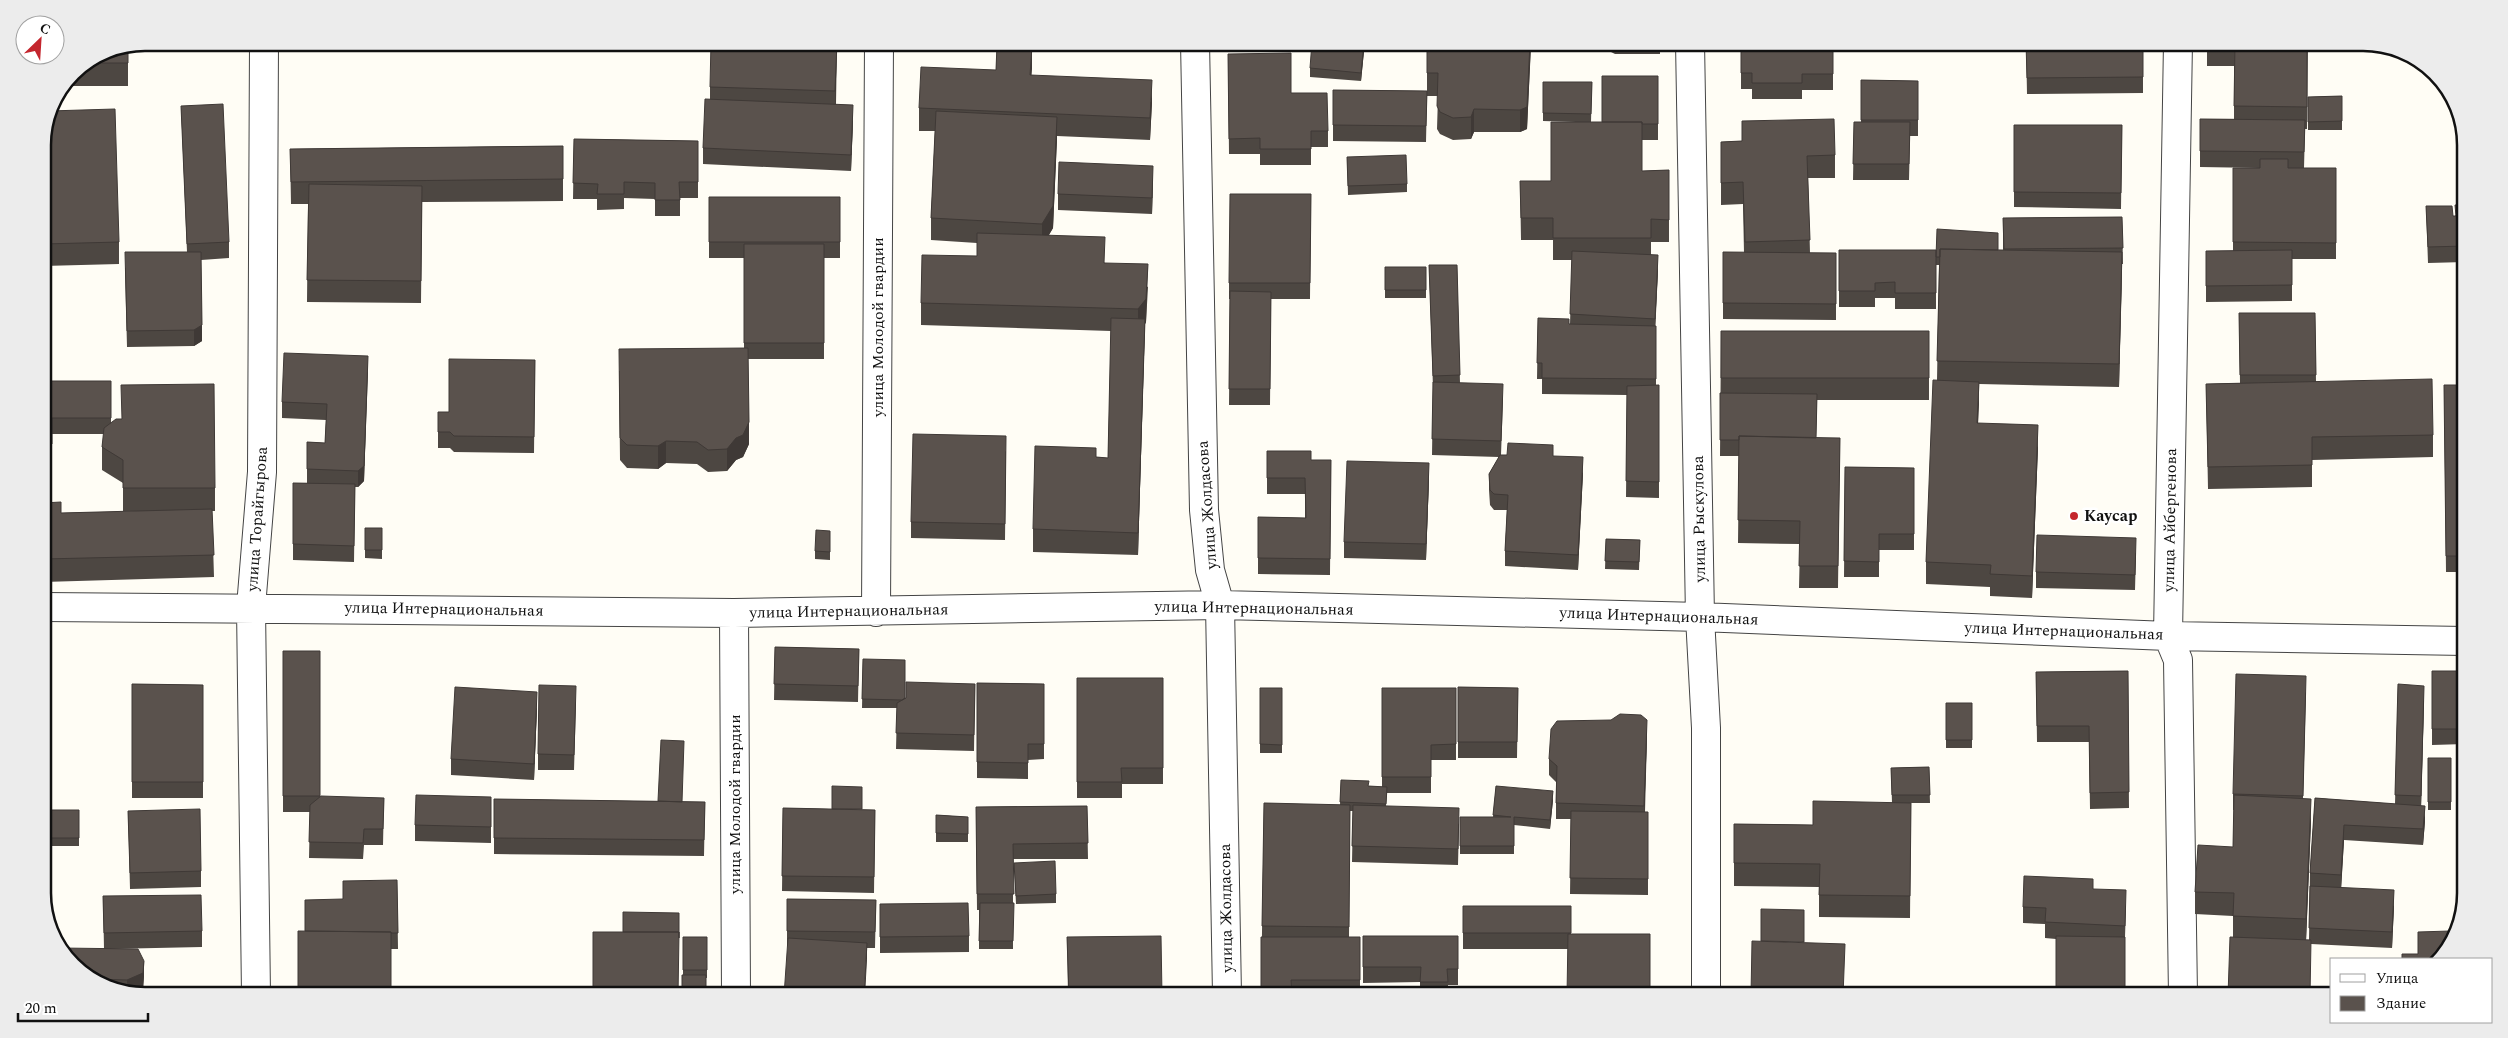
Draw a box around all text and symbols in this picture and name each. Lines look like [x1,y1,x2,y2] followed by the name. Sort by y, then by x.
[15,15,65,65] north arrow
[36,17,54,40] text: С
[866,237,890,418] street label: улица Молодой гвардии
[1191,440,1224,571] street label: улица Жолдасова
[240,445,274,593] street label: улица Торайгырова
[2157,448,2183,593] street label: улица Айбергенова
[1686,455,1712,584] street label: улица Рыскулова
[2084,504,2137,528] place label: Каусар
[2068,510,2080,522] marker: Каусар
[1153,594,1354,622] street label: улица Интернациональная
[343,595,544,623] street label: улица Интернациональная
[748,597,949,625] street label: улица Интернациональная
[1558,600,1759,631] street label: улица Интернациональная
[1963,615,2164,646] street label: улица Интернациональная
[723,714,747,895] street label: улица Молодой гвардии
[1213,843,1239,974] street label: улица Жолдасова
[2330,958,2493,1023] legend
[2376,967,2419,990] text: Улица
[18,990,148,1022] scale bar
[2376,992,2426,1015] text: Здание
[25,997,57,1020] text: 20 m

